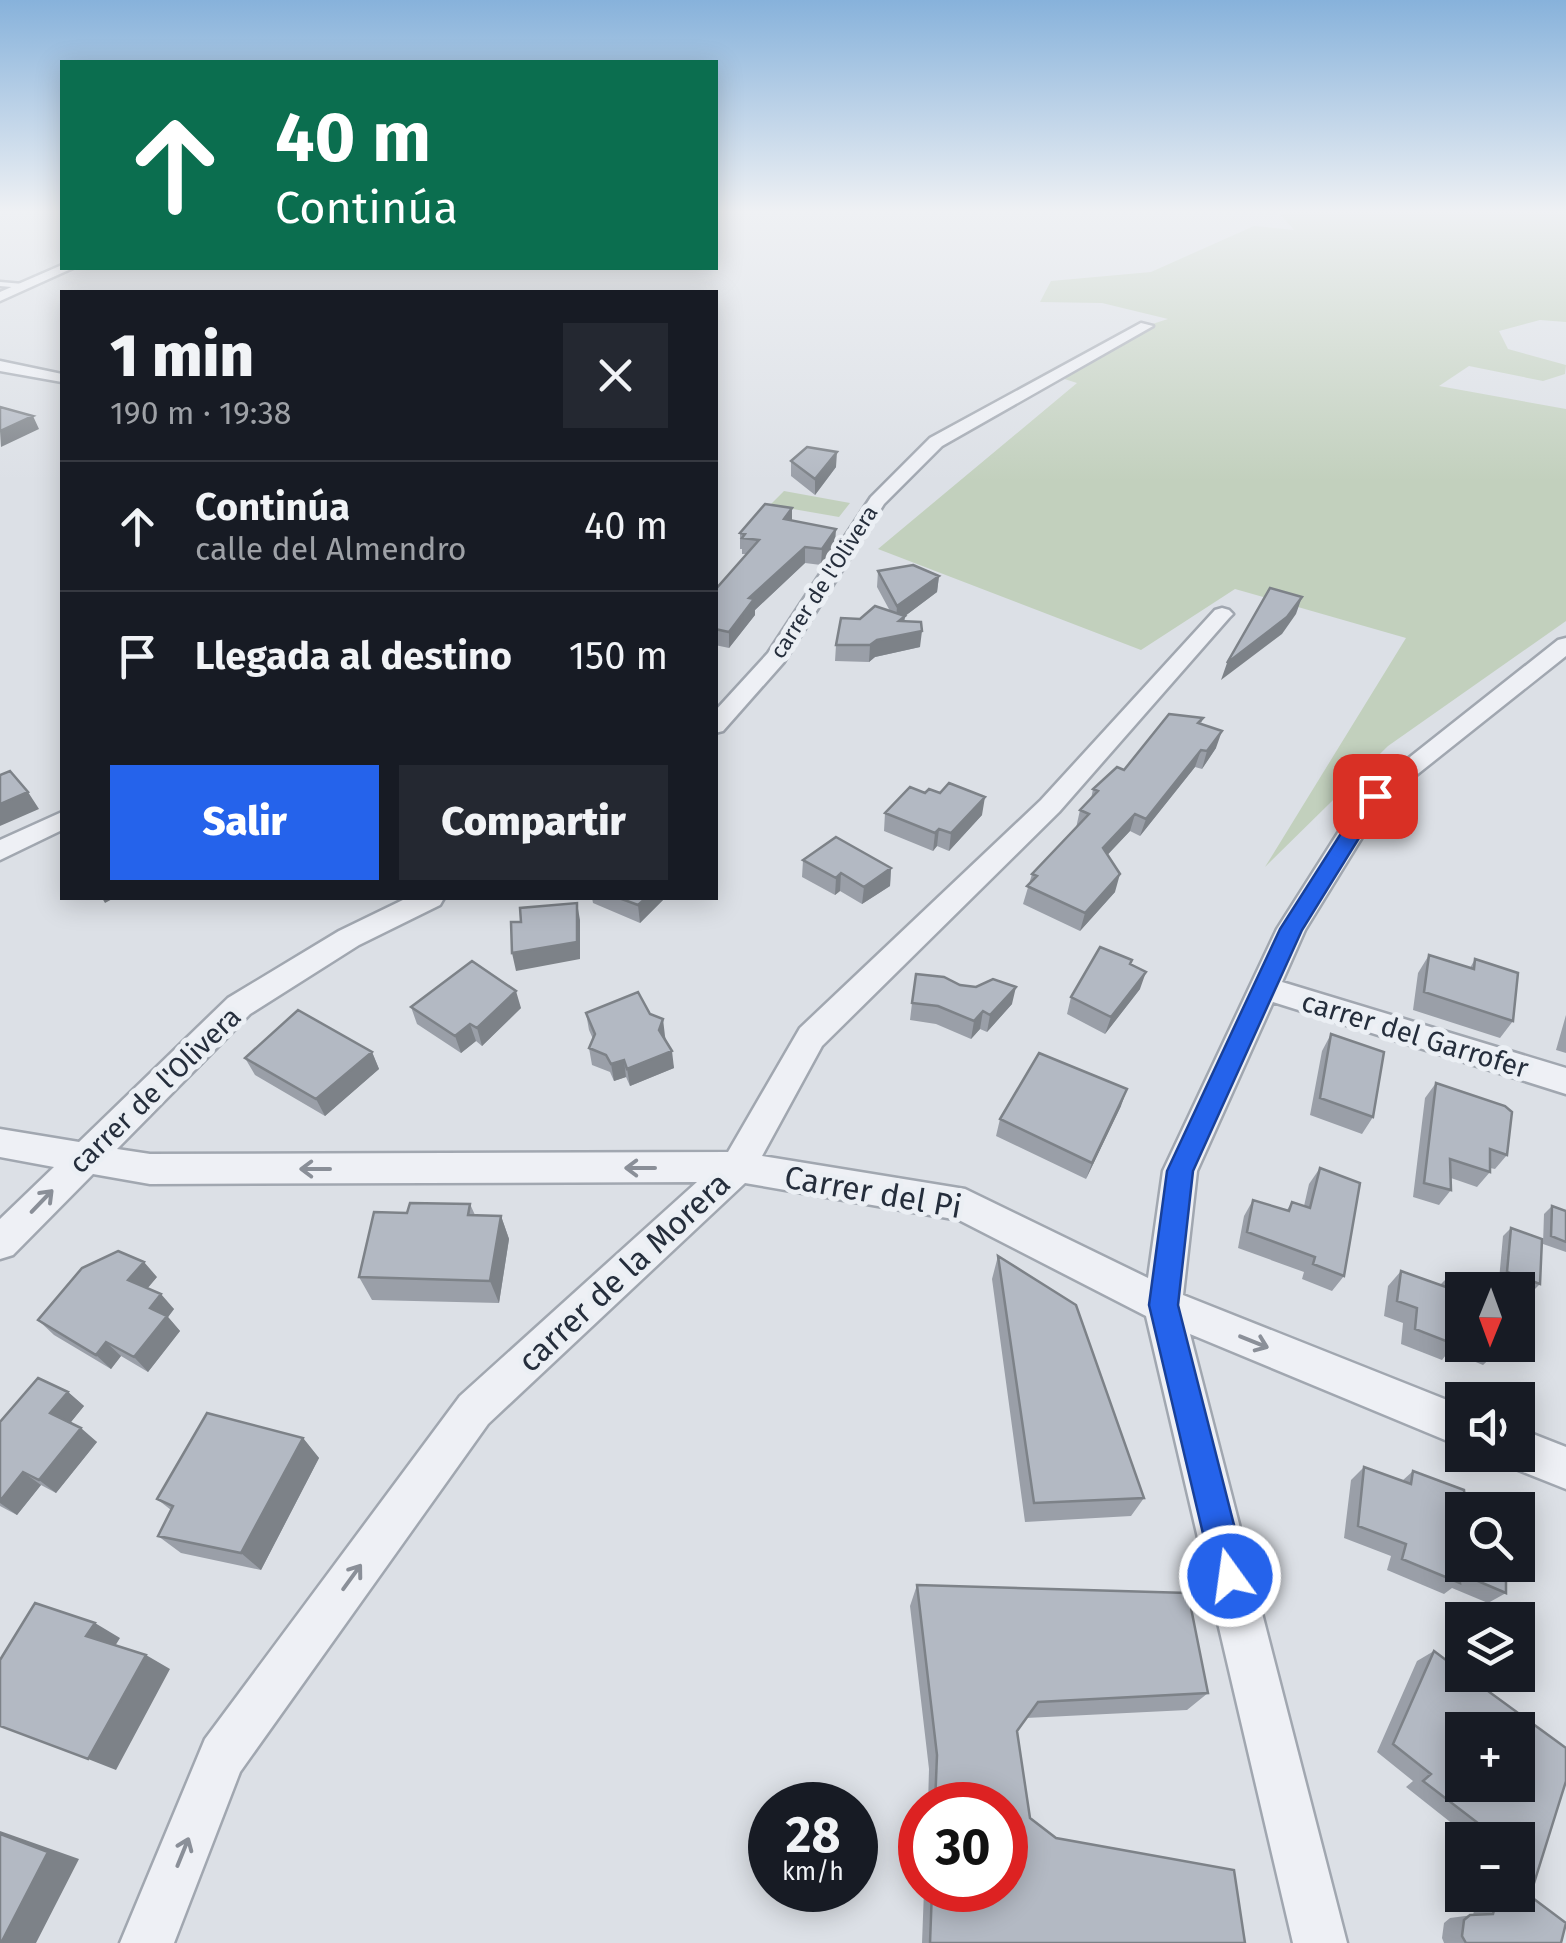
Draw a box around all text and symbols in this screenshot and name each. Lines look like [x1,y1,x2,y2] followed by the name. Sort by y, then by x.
[275,96,431,180] text: 40 m
[110,100,240,230] icon: ahead
[275,181,458,235] text: Continúa
[110,320,254,392] text: 1 min
[563,323,668,428] button: close
[110,394,291,432] text: 190 m · 19:38
[195,484,350,530] text: Continúa
[110,499,165,554] icon: ahead
[764,500,884,664] street label: carrer de l'Olivera
[584,503,668,549] text: 40 m
[195,530,467,568] text: calle del Almendro
[110,629,165,684] icon: arrive
[195,633,512,679] text: Llegada al destino
[569,633,668,679] text: 150 m
[1333,754,1418,839] pin
[110,765,379,880] button: Salir
[399,765,668,880] button: Compartir
[1348,769,1403,824] icon: arrive
[1298,985,1533,1085] street label: carrer del Garrofer
[62,1000,248,1180] street label: carrer de l'Olivera
[625,1158,658,1178] one-way arrow
[782,1158,964,1226] street label: Carrer del Pi
[300,1160,332,1178] one-way arrow
[510,1164,738,1380] street label: carrer de la Morera
[30,1189,54,1213] one-way arrow
[1445,1272,1535,1362] north arrow
[1445,1272,1535,1912] map controls
[1238,1334,1268,1352] one-way arrow
[1445,1382,1535,1472] button: sound
[1445,1492,1535,1582] button: search
[1178,1524,1282,1628] position arrow
[341,1564,362,1591] one-way arrow
[1445,1602,1535,1692] button: layers
[1445,1712,1535,1802] button: +
[898,1782,1028,1912] speed limit sign: 30
[786,1805,840,1865] text: 28
[1445,1822,1535,1912] button: −
[176,1838,194,1868] one-way arrow
[782,1857,844,1887] text: km/h

